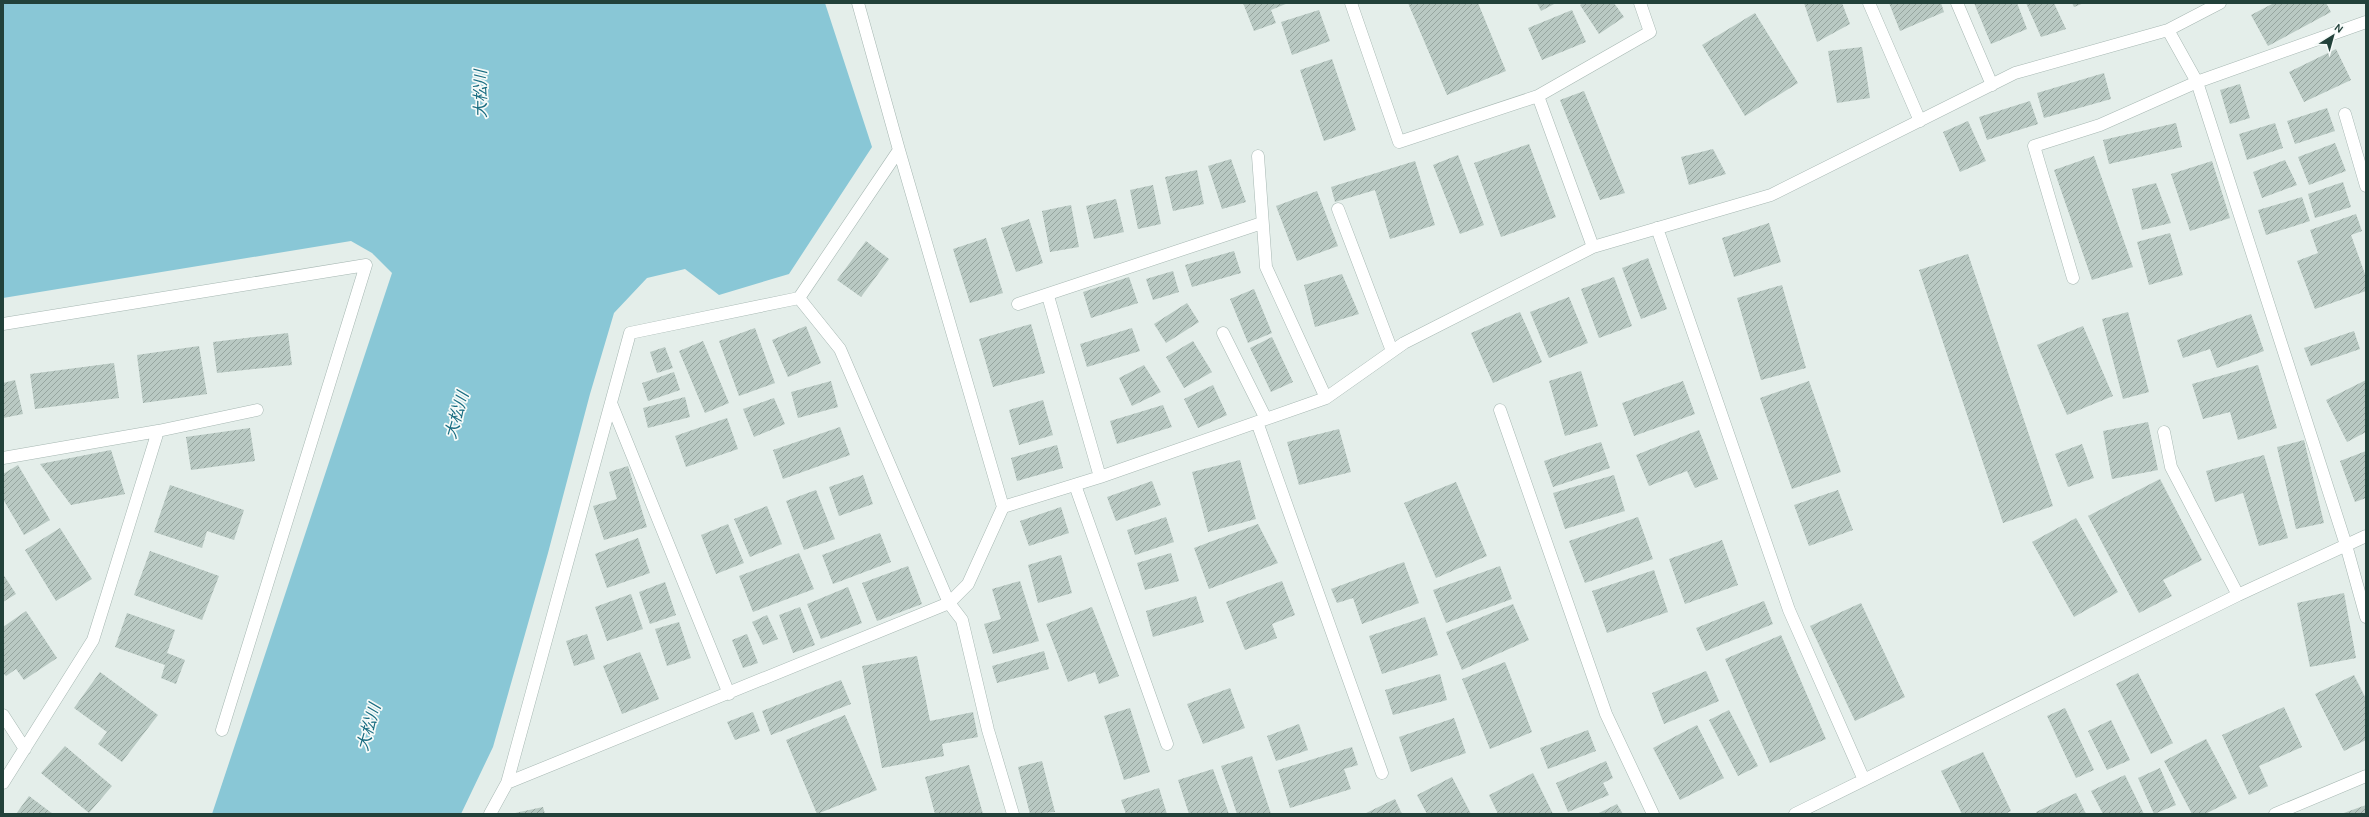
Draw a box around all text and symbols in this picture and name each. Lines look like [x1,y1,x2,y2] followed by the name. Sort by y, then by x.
[2313,16,2353,56] north arrow
[2332,21,2346,36] text: N
[471,68,490,118] water label: 大松川
[441,388,473,441] water label: 大松川
[353,700,385,753] water label: 大松川

